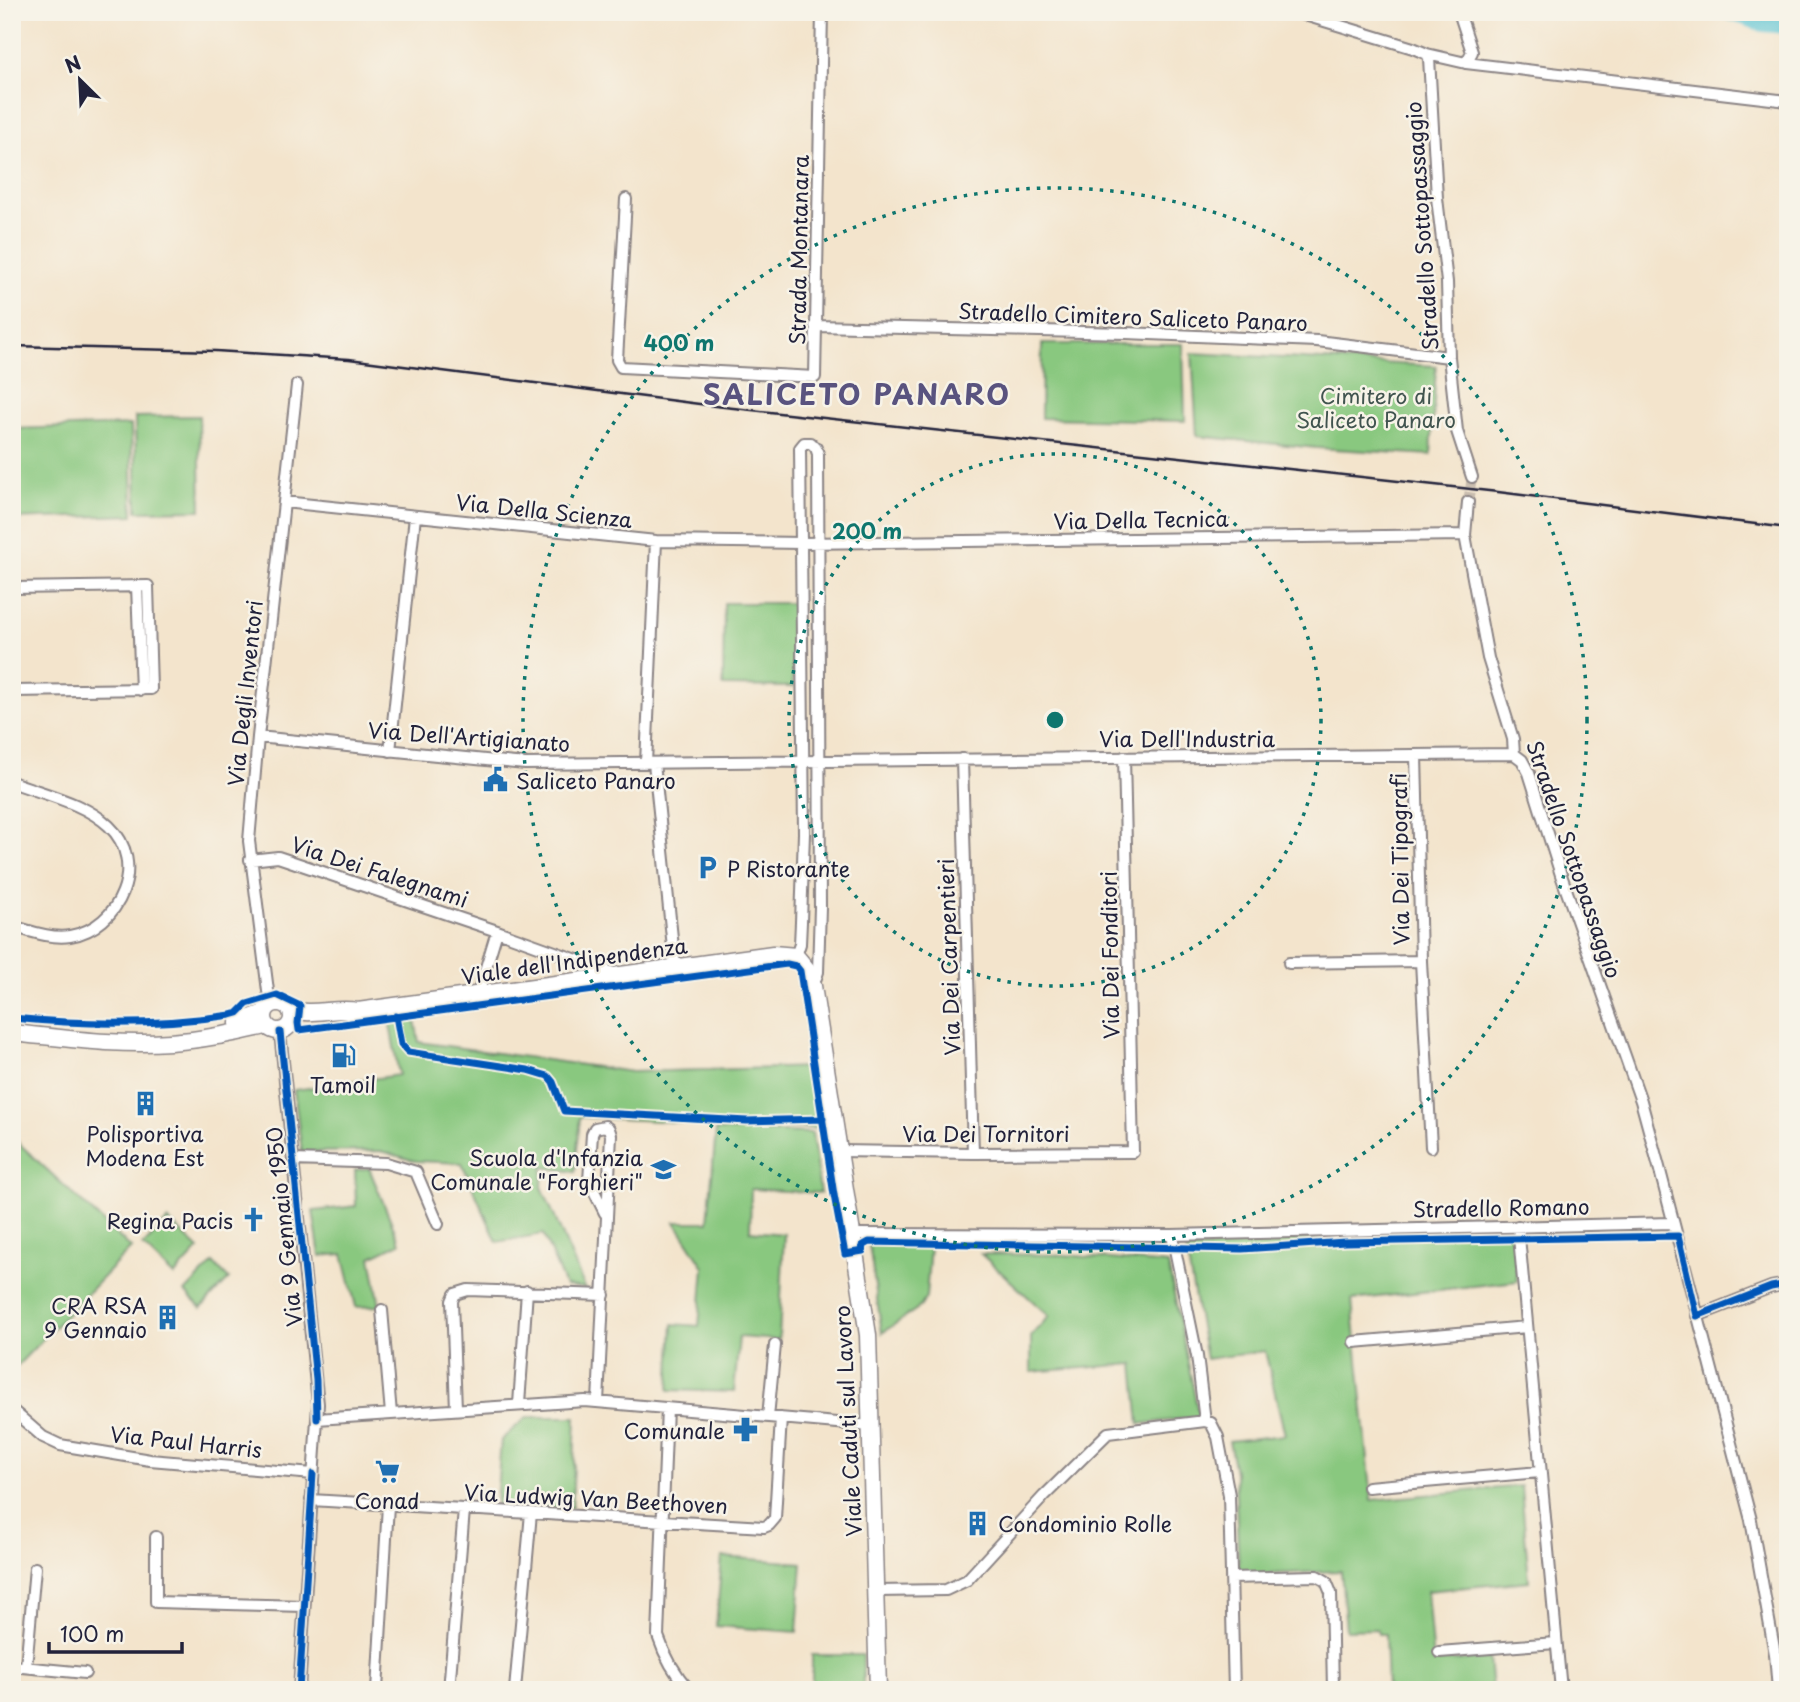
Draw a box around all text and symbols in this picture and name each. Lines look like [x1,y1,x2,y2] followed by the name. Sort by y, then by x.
[46,46,116,116] north arrow
[60,48,85,79] text: N
[1396,100,1446,352] street label: Stradello Sottopassaggio
[780,154,816,345] street label: Strada Montanara
[958,294,1308,338] street label: Stradello Cimitero Saliceto Panaro
[644,326,714,358] text: 400 m
[703,372,1011,415] district label: SALICETO PANARO
[1296,379,1456,435] park label: Cimitero di Saliceto Panaro
[454,485,634,535] street label: Via Della Scienza
[1053,501,1230,537] street label: Via Della Tecnica
[832,514,902,546] text: 200 m
[218,598,270,788] street label: Via Degli Inventori
[1043,708,1067,732] centre of rings
[367,713,571,759] street label: Via Dell'Artigianato
[1099,722,1276,754] street label: Via Dell'Industria
[1519,736,1631,982] street label: Stradello Sottopassaggio
[516,764,676,796] place label: Saliceto Panaro
[482,766,510,794] public building icon: Saliceto Panaro
[1381,772,1417,946] street label: Via Dei Tipografi
[287,827,473,915] street label: Via Dei Falegnami
[727,852,850,884] place label: P Ristorante
[693,854,721,882] parking icon: P Ristorante
[929,858,967,1056] street label: Via Dei Carpentieri
[1092,871,1126,1039] street label: Via Dei Fonditori
[459,928,689,992] street label: Viale dell'Indipendenza
[329,1041,357,1069] fuel station icon: Tamoil
[310,1068,376,1100] place label: Tamoil
[131,1090,159,1118] building icon: Polisportiva Modena Est
[86,1117,205,1173] place label: Polisportiva Modena Est
[902,1117,1070,1149] street label: Via Dei Tornitori
[257,1126,309,1328] street label: Via 9 Gennaio 1950
[430,1141,643,1197] place label: Scuola d'Infanzia Comunale "Forghieri"
[649,1155,677,1183] school or university icon: Scuola d'Infanzia Comunale "Forghieri"
[1412,1189,1590,1225] street label: Stradello Romano
[107,1204,233,1236] place label: Regina Pacis
[239,1206,267,1234] church icon: Regina Pacis
[44,1289,147,1345] place label: CRA RSA 9 Gennaio
[153,1303,181,1331] building icon: CRA RSA 9 Gennaio
[825,1304,869,1538] street label: Viale Caduti sul Lavoro
[624,1414,725,1446] place label: Comunale
[731,1416,759,1444] pharmacy icon: Comunale
[108,1417,264,1465] street label: Via Paul Harris
[373,1457,401,1485] supermarket icon: Conad
[463,1475,729,1521] street label: Via Ludwig Van Beethoven
[355,1484,419,1516] place label: Conad
[998,1507,1172,1539] place label: Condominio Rolle
[964,1509,992,1537] building icon: Condominio Rolle
[49,1611,182,1655] scale bar
[60,1617,124,1649] text: 100 m

